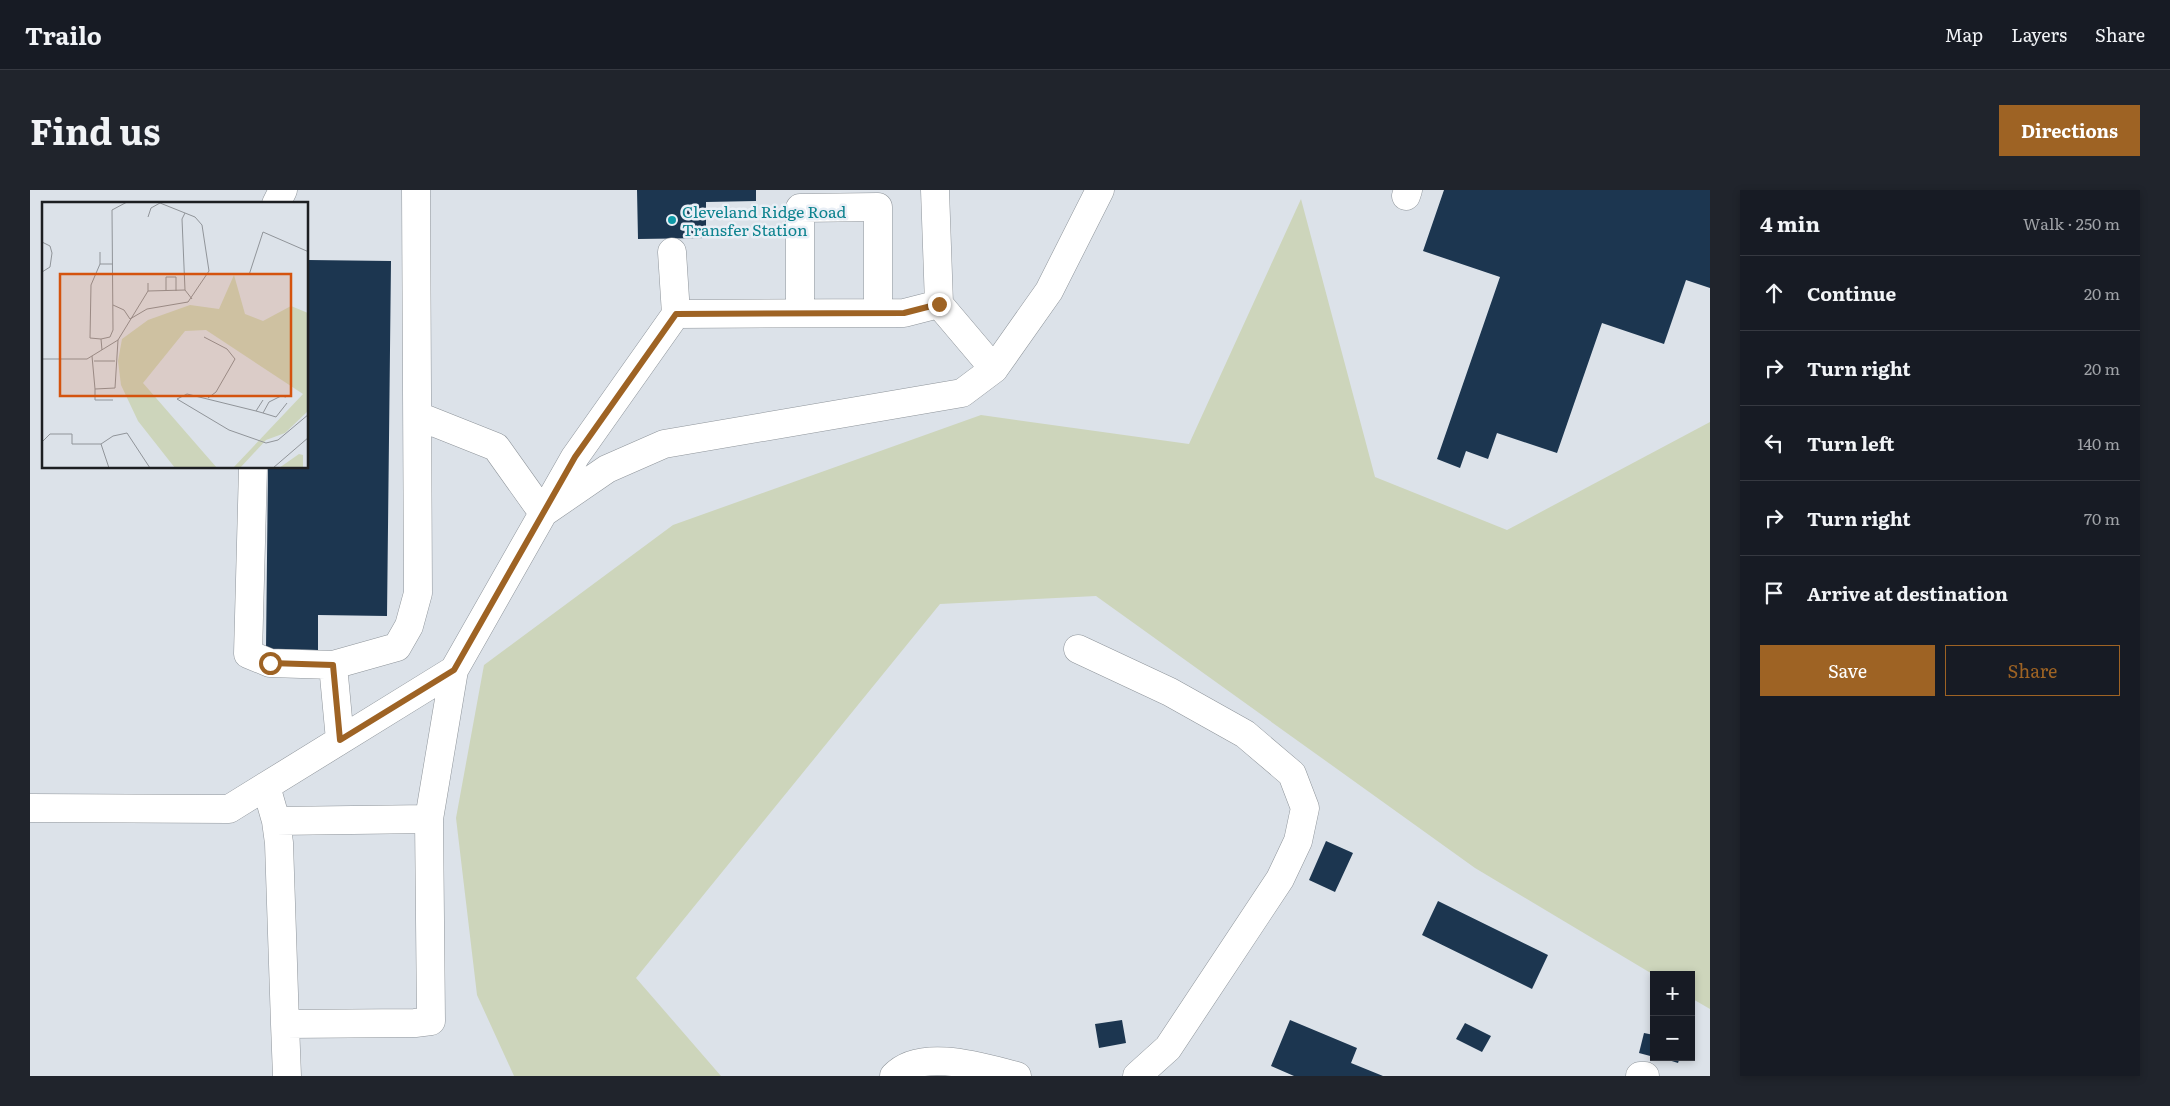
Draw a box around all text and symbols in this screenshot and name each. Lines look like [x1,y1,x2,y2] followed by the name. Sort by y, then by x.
[25,17,102,52] text: Trailo
[1945,21,1983,48] text: Map
[2011,21,2067,48] text: Layers
[2095,21,2145,48] text: Share
[30,104,160,156] text: Find us
[1999,105,2140,156] button: Directions
[682,199,847,241] place label: Cleveland Ridge Road Transfer Station
[42,202,309,469] inset map
[1760,207,1820,238] text: 4 min
[2023,211,2120,235] text: Walk · 250 m
[666,214,678,226] marker: Cleveland Ridge Road Transfer Station
[1760,279,1788,307] icon: ahead
[1807,279,1896,307] text: Continue
[2084,281,2120,305] text: 20 m
[928,293,951,316] route end
[1760,354,1788,382] icon: right
[1807,354,1911,382] text: Turn right
[2084,356,2120,380] text: 20 m
[1760,429,1788,457] icon: left
[1807,429,1894,457] text: Turn left
[2077,431,2120,455] text: 140 m
[1760,504,1788,532] icon: right
[1807,504,1911,532] text: Turn right
[2084,506,2120,530] text: 70 m
[1760,579,1788,607] icon: arrive
[1807,579,2008,607] text: Arrive at destination
[1760,645,1935,696] button: Save
[1945,645,2120,696] button: Share
[259,652,282,675] route start
[1650,971,1695,1061] map controls
[1650,971,1695,1016] button: +
[1650,1016,1695,1061] button: −

